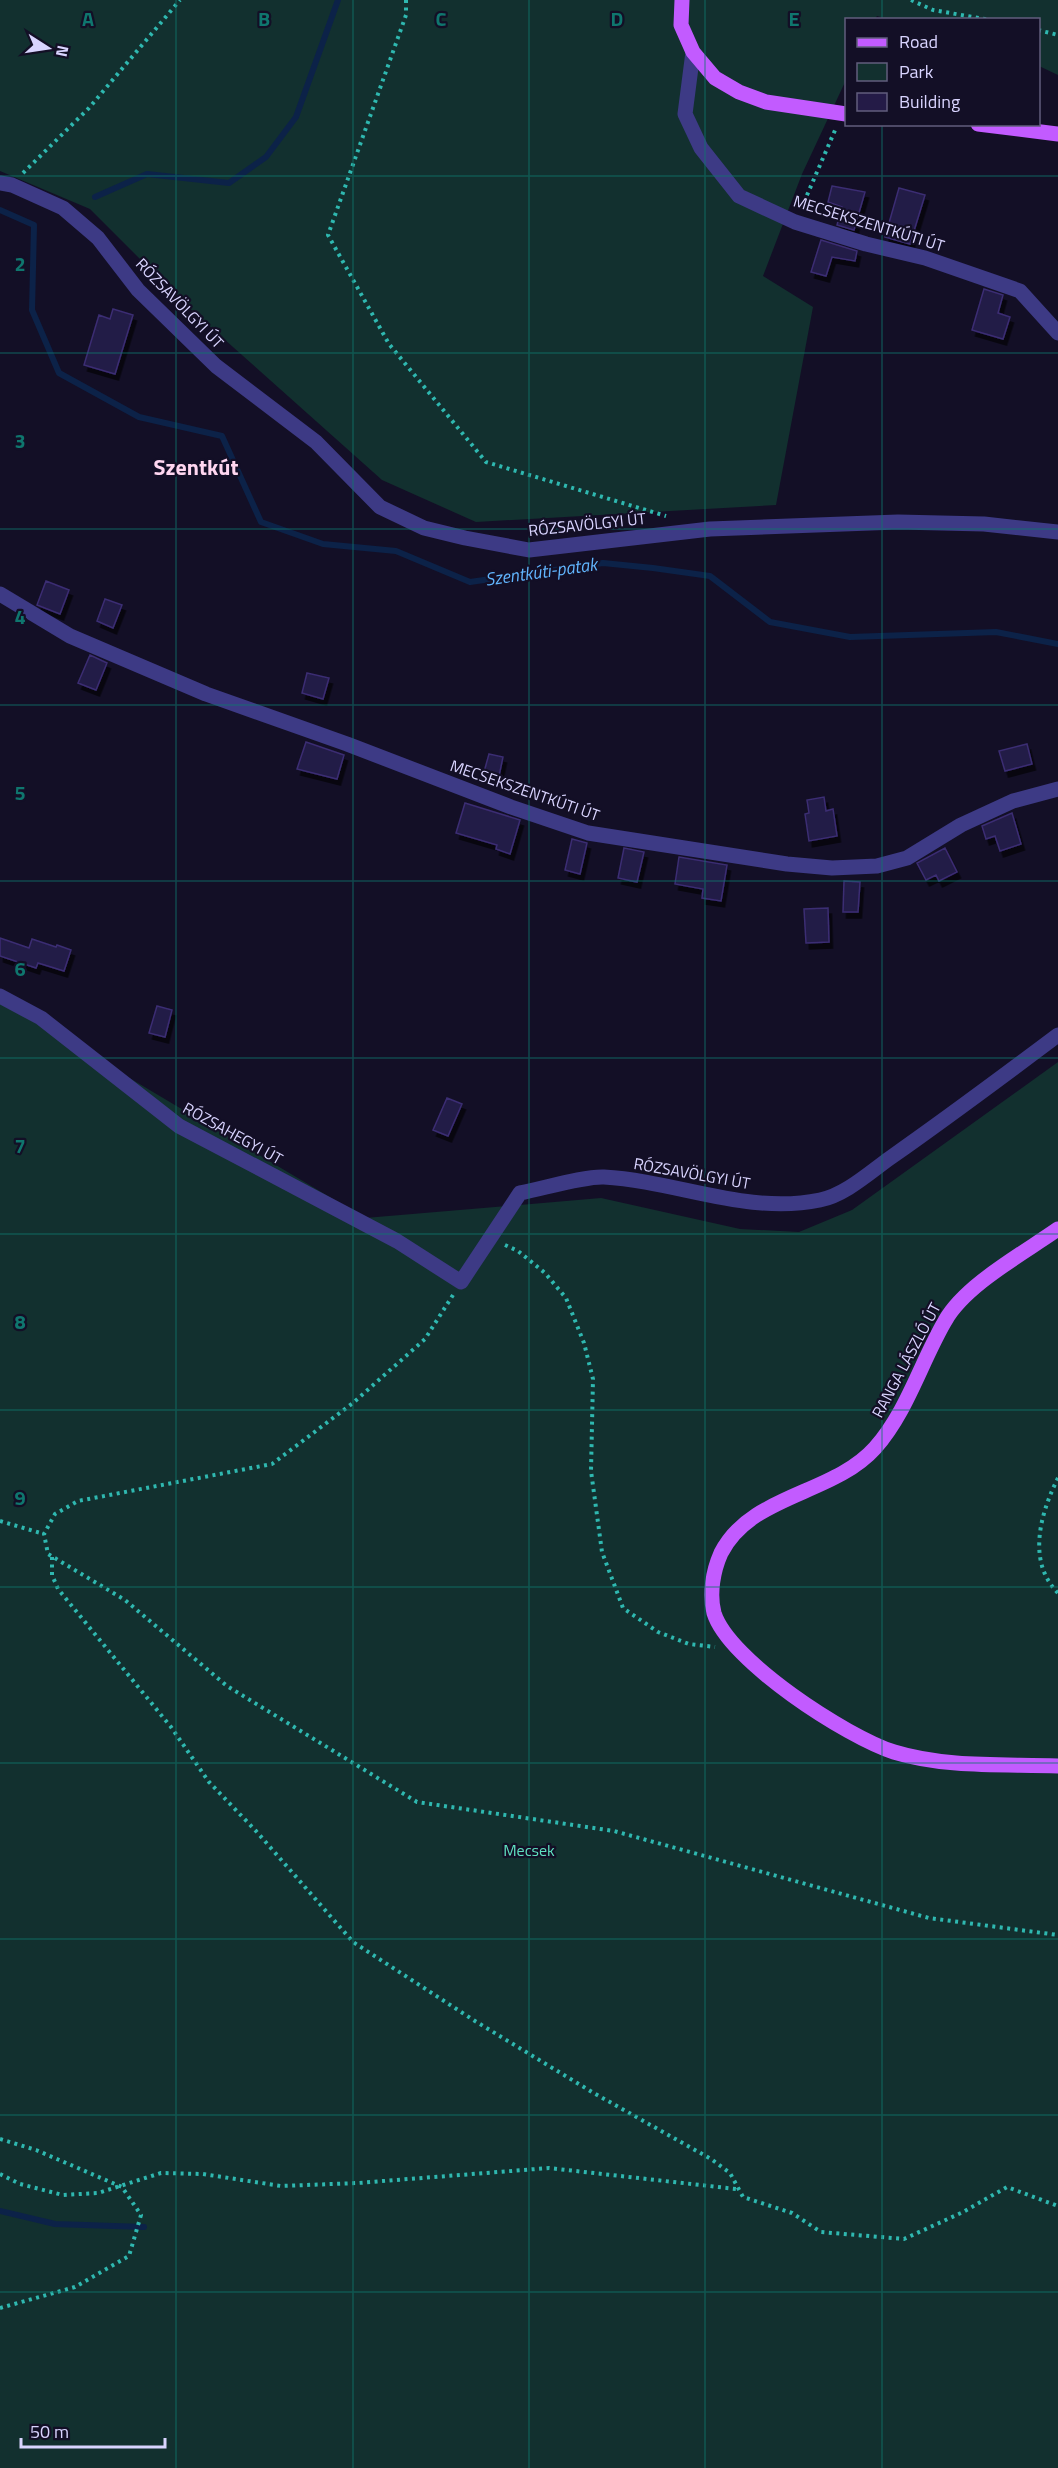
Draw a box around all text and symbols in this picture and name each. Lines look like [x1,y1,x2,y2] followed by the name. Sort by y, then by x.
[82,3,94,34] text: A
[258,3,270,34] text: B
[436,3,447,34] text: C
[611,3,623,34] text: D
[788,3,800,34] text: E
[18,18,78,78] north arrow
[845,18,1040,126] legend
[899,28,938,55] text: Road
[50,43,76,59] text: N
[899,58,934,85] text: Park
[899,88,960,115] text: Building
[791,189,948,258] street label: MECSEKSZENTKÚTI ÚT
[14,248,26,279] text: 2
[130,252,230,354] street label: RÓZSAVÖLGYI ÚT
[14,425,26,456] text: 3
[154,450,238,484] district label: Szentkút
[527,506,647,542] street label: RÓZSAVÖLGYI ÚT
[483,550,600,593] water label: Szentkúti-patak
[14,601,26,632] text: 4
[447,753,604,827] street label: MECSEKSZENTKÚTI ÚT
[14,777,26,808] text: 5
[14,953,26,984] text: 6
[179,1096,288,1171] street label: RÓZSAHEGYI ÚT
[14,1130,26,1161] text: 7
[632,1151,753,1195] street label: RÓZSAVÖLGYI ÚT
[865,1298,947,1422] street label: RANGA LÁSZLÓ ÚT
[14,1306,26,1337] text: 8
[14,1482,26,1513] text: 9
[503,1838,555,1862] park label: Mecsek
[21,2411,165,2449] scale bar
[30,2418,69,2445] text: 50 m

